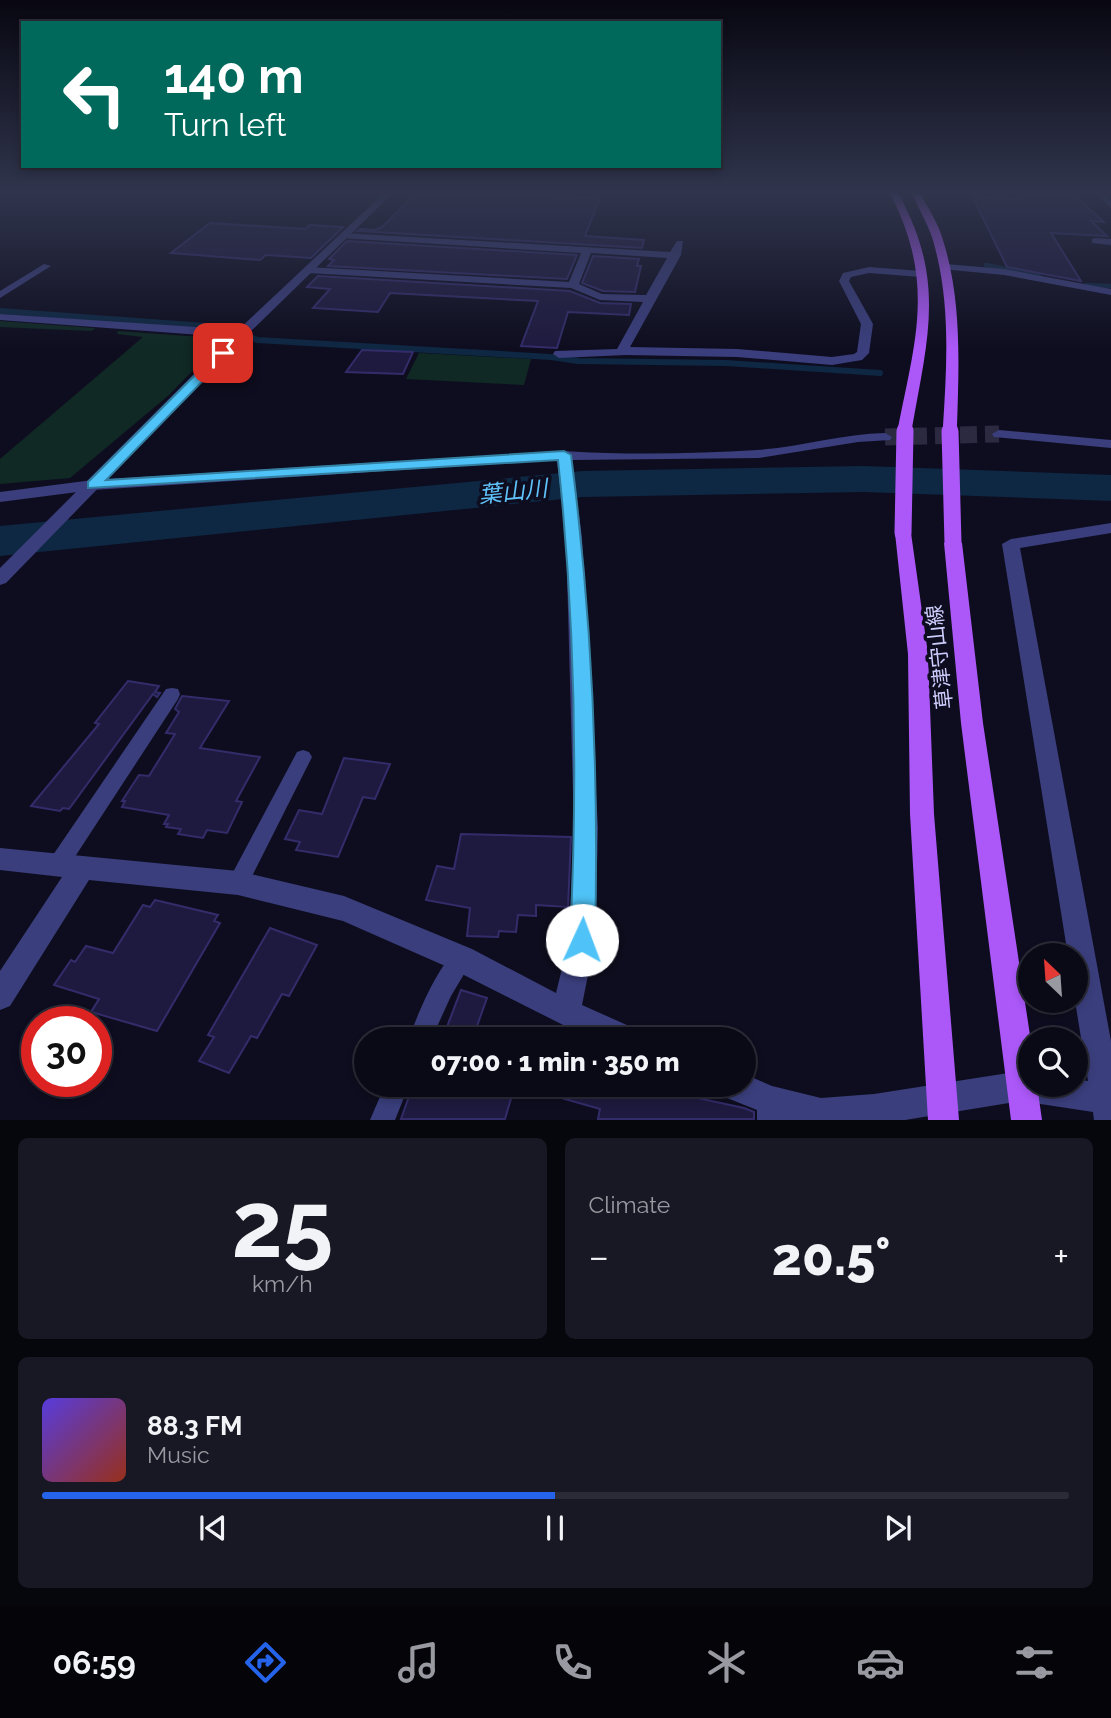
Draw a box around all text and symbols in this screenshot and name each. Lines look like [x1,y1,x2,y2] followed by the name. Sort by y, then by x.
[164,47,304,104] text: 140 m
[49,49,140,140] icon: left
[164,106,286,143] text: Turn left
[193,323,253,383] pin
[204,334,242,372] icon: arrive
[477,474,552,508] water label: 葉山川
[921,603,957,711] street label: 草津守山線
[545,903,619,977] position arrow
[1018,943,1088,1013] north arrow
[1018,943,1088,1097] map controls
[21,1006,112,1097] speed limit sign: 30
[1018,1027,1088,1097] button: search
[430,1047,680,1077] text: 07:00 · 1 min · 350 m
[231,1171,333,1278] text: 25
[589,1191,670,1218] text: Climate
[772,1226,890,1287] text: 20.5°
[589,1234,609,1279] text: −
[1053,1234,1069,1279] text: +
[252,1270,313,1297] text: km/h
[147,1411,242,1441] text: 88.3 FM
[147,1441,210,1468] text: Music
[194,1509,232,1547] icon: previous
[536,1509,574,1547] icon: pause
[879,1509,917,1547] icon: next
[241,1638,290,1687] icon: directions
[394,1638,443,1687] icon: music
[548,1638,597,1687] icon: phone
[702,1638,751,1687] icon: climate
[856,1638,905,1687] icon: car
[1010,1638,1059,1687] icon: filters
[52,1644,136,1681] text: 06:59

